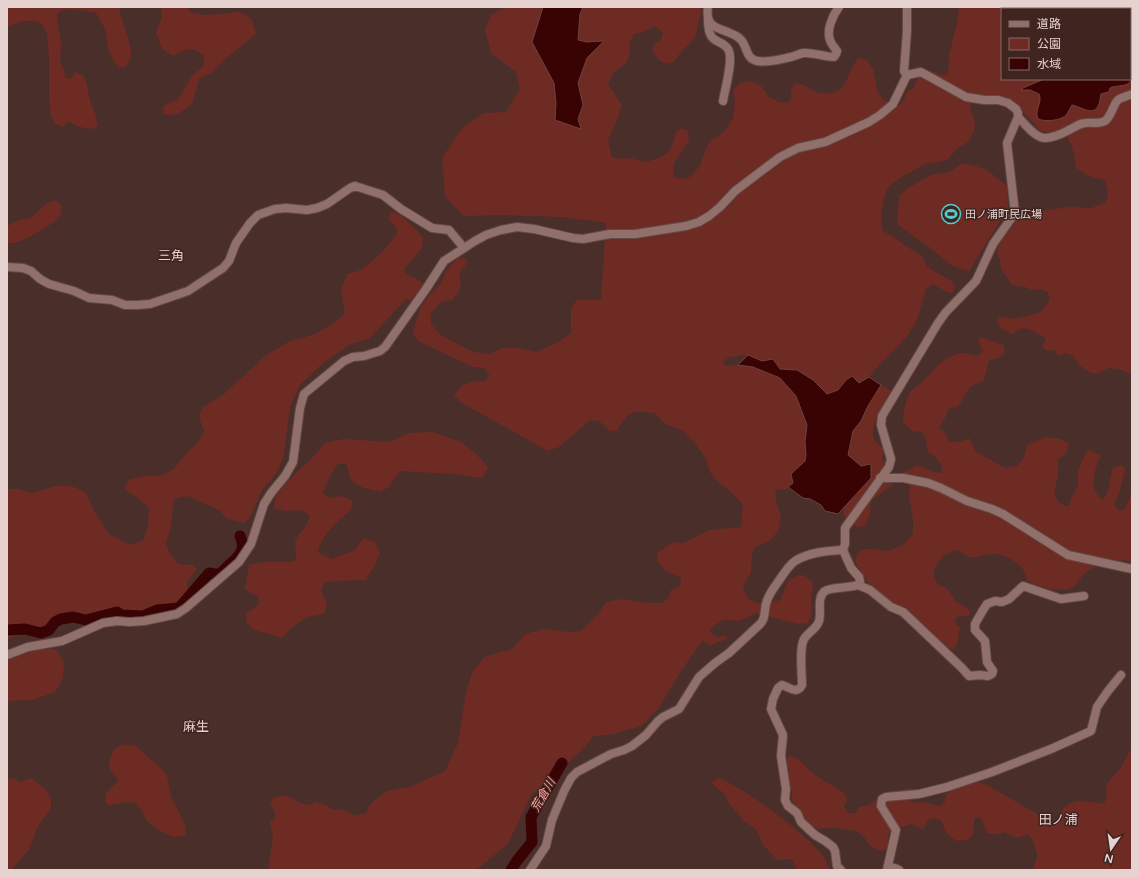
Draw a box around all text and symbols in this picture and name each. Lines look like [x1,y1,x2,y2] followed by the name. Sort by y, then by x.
[1001,8,1131,80] legend
[1037,17,1061,31] text: 道路
[1037,37,1061,51] text: 公園
[1037,57,1061,71] text: 水域
[940,203,962,225] sports icon: 田ノ浦町民広場
[965,208,1042,221] place label: 田ノ浦町民広場
[158,248,184,264] district label: 三角
[183,719,209,735] district label: 麻生
[528,774,559,814] water label: 荒倉川
[1038,812,1078,828] district label: 田ノ浦
[1091,829,1131,869] north arrow
[1103,851,1115,866] text: N

